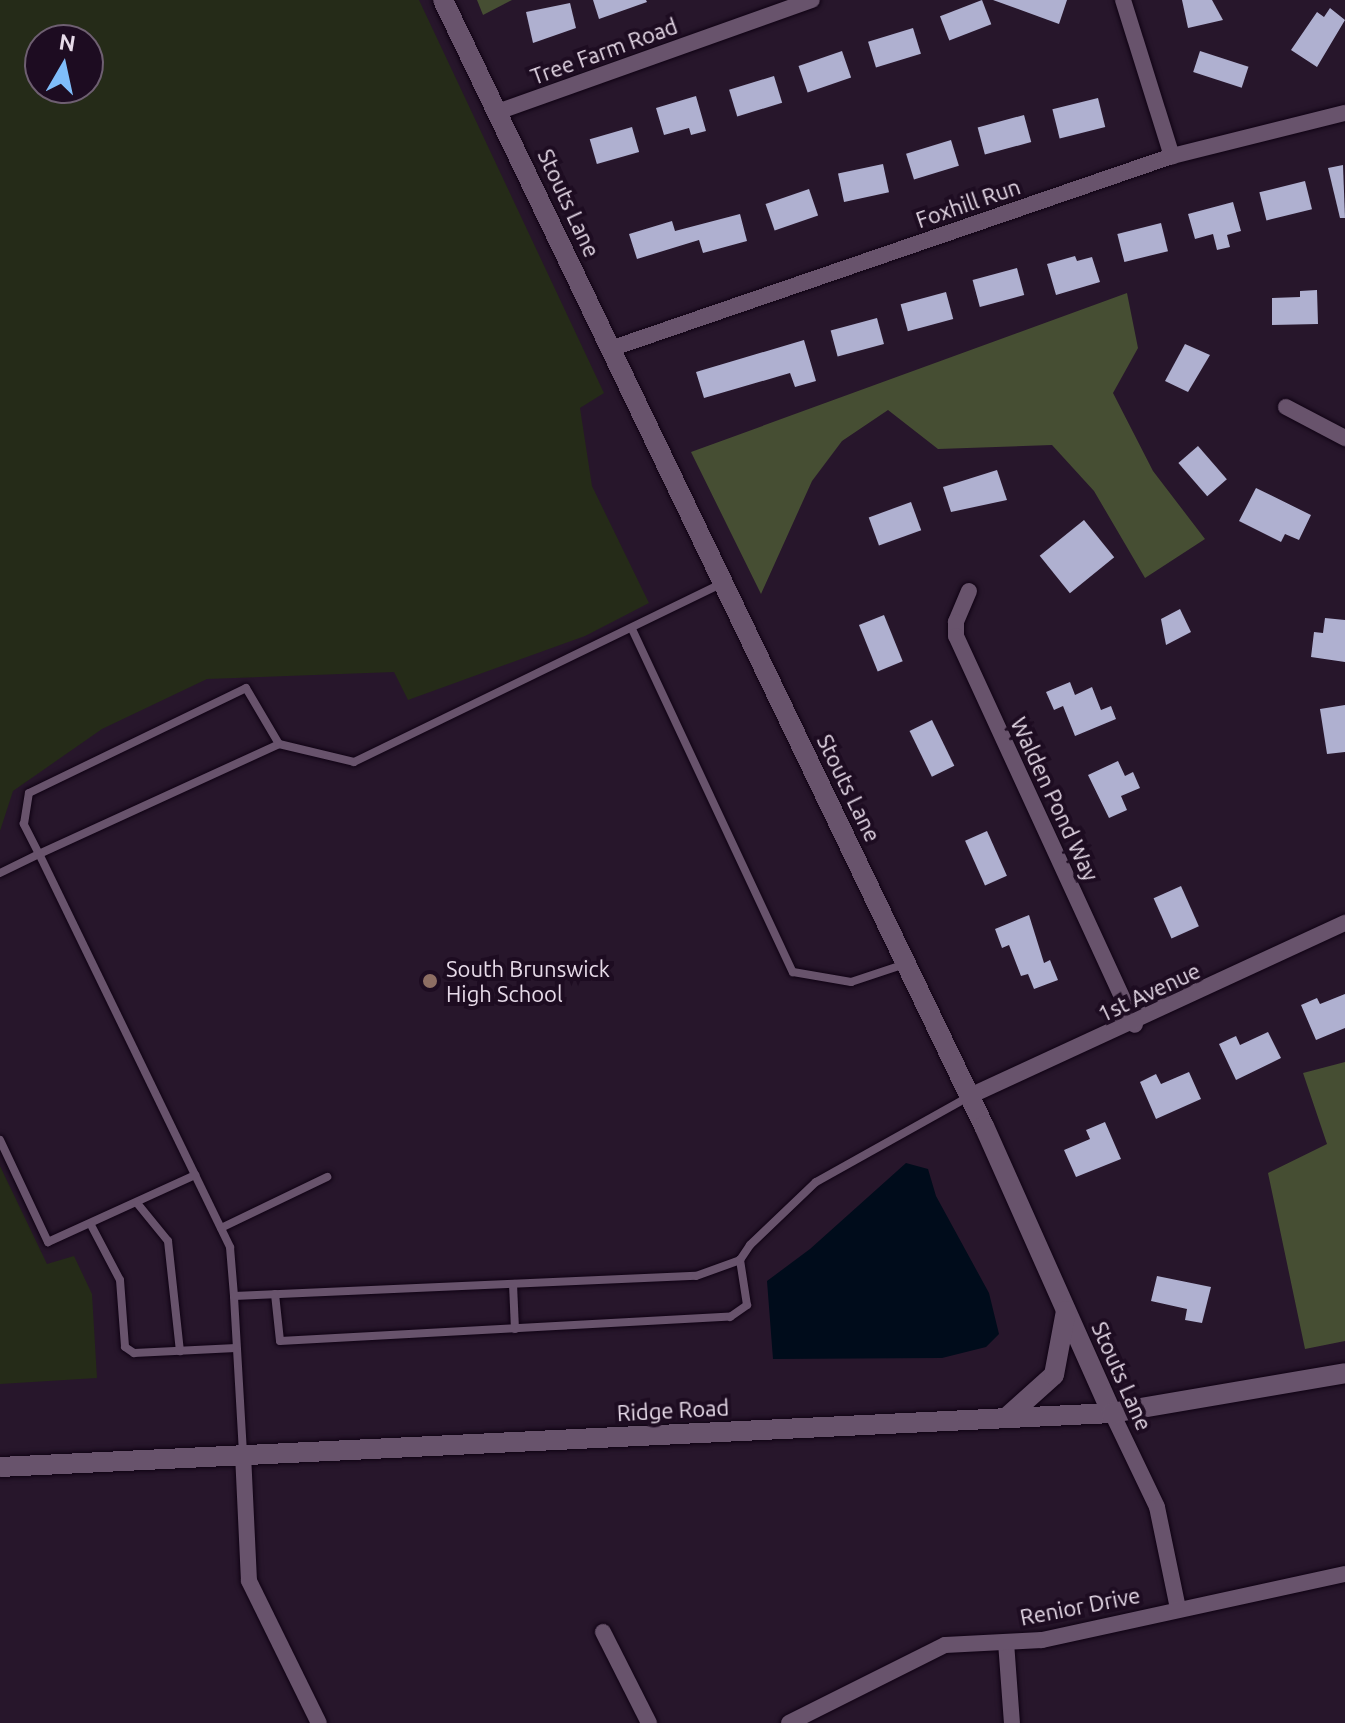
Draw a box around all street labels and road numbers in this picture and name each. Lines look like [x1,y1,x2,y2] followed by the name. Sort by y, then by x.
[527,12,681,90] street label: Tree Farm Road
[533,145,605,261] street label: Stouts Lane
[912,173,1024,233] street label: Foxhill Run
[1005,713,1105,885] street label: Walden Pond Way
[812,730,886,846] street label: Stouts Lane
[1094,957,1204,1027] street label: 1st Avenue
[1086,1318,1158,1434] street label: Stouts Lane
[616,1394,730,1426] street label: Ridge Road
[1018,1581,1142,1631] street label: Renior Drive

